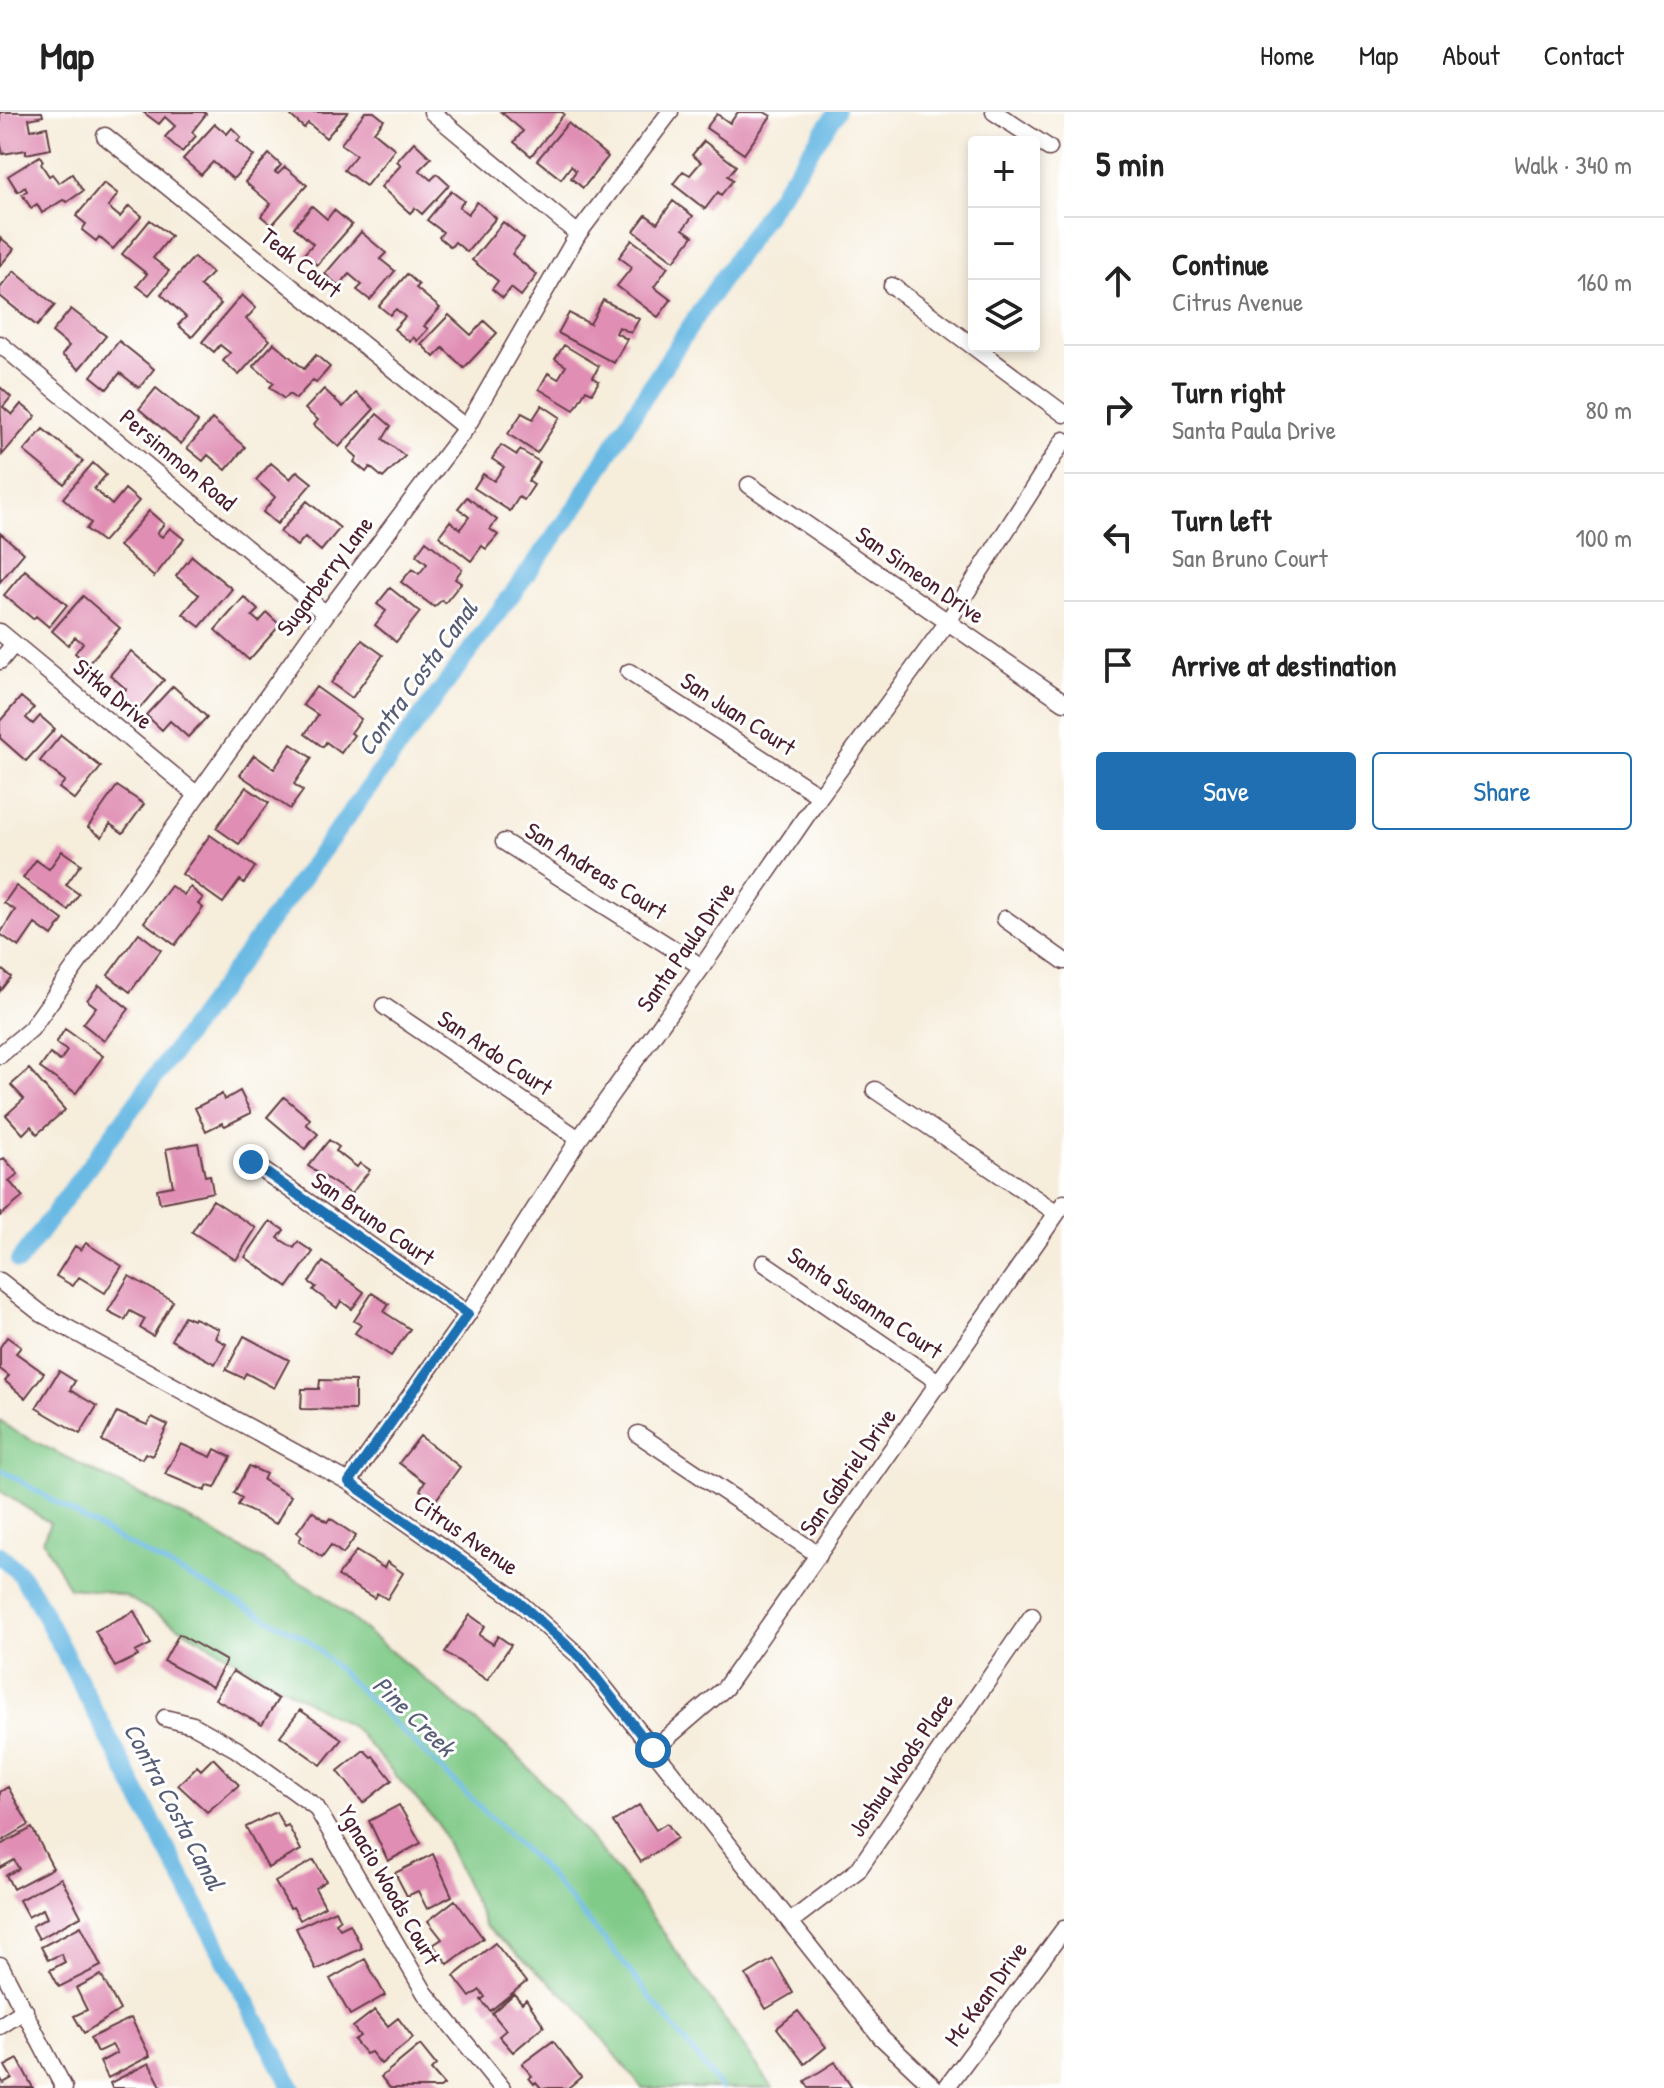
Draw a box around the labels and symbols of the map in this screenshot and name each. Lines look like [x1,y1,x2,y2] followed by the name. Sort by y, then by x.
[254,220,349,305] street label: Teak Court
[114,401,244,517] street label: Persimmon Road
[269,509,380,642] street label: Sugarberry Lane
[850,518,992,631] street label: San Simeon Drive
[348,592,486,763] water label: Contra Costa Canal
[67,651,161,736] street label: Sitka Drive
[675,664,803,763] street label: San Juan Court
[520,814,674,927] street label: San Andreas Court
[629,875,742,1018] street label: Santa Paula Drive
[432,1002,560,1103] street label: San Ardo Court
[233,1144,269,1180] route end
[306,1164,442,1273] street label: San Bruno Court
[782,1239,950,1366] street label: Santa Susanna Court
[791,1401,903,1542] street label: San Gabriel Drive
[408,1486,526,1582] street label: Citrus Avenue
[365,1668,465,1765] water label: Pine Creek
[840,1686,960,1843] street label: Joshua Woods Place
[116,1716,234,1896] water label: Contra Costa Canal
[635,1732,671,1768] route start
[331,1799,449,1971] street label: Ygnacio Woods Court
[936,1934,1034,2052] street label: Mc Kean Drive

